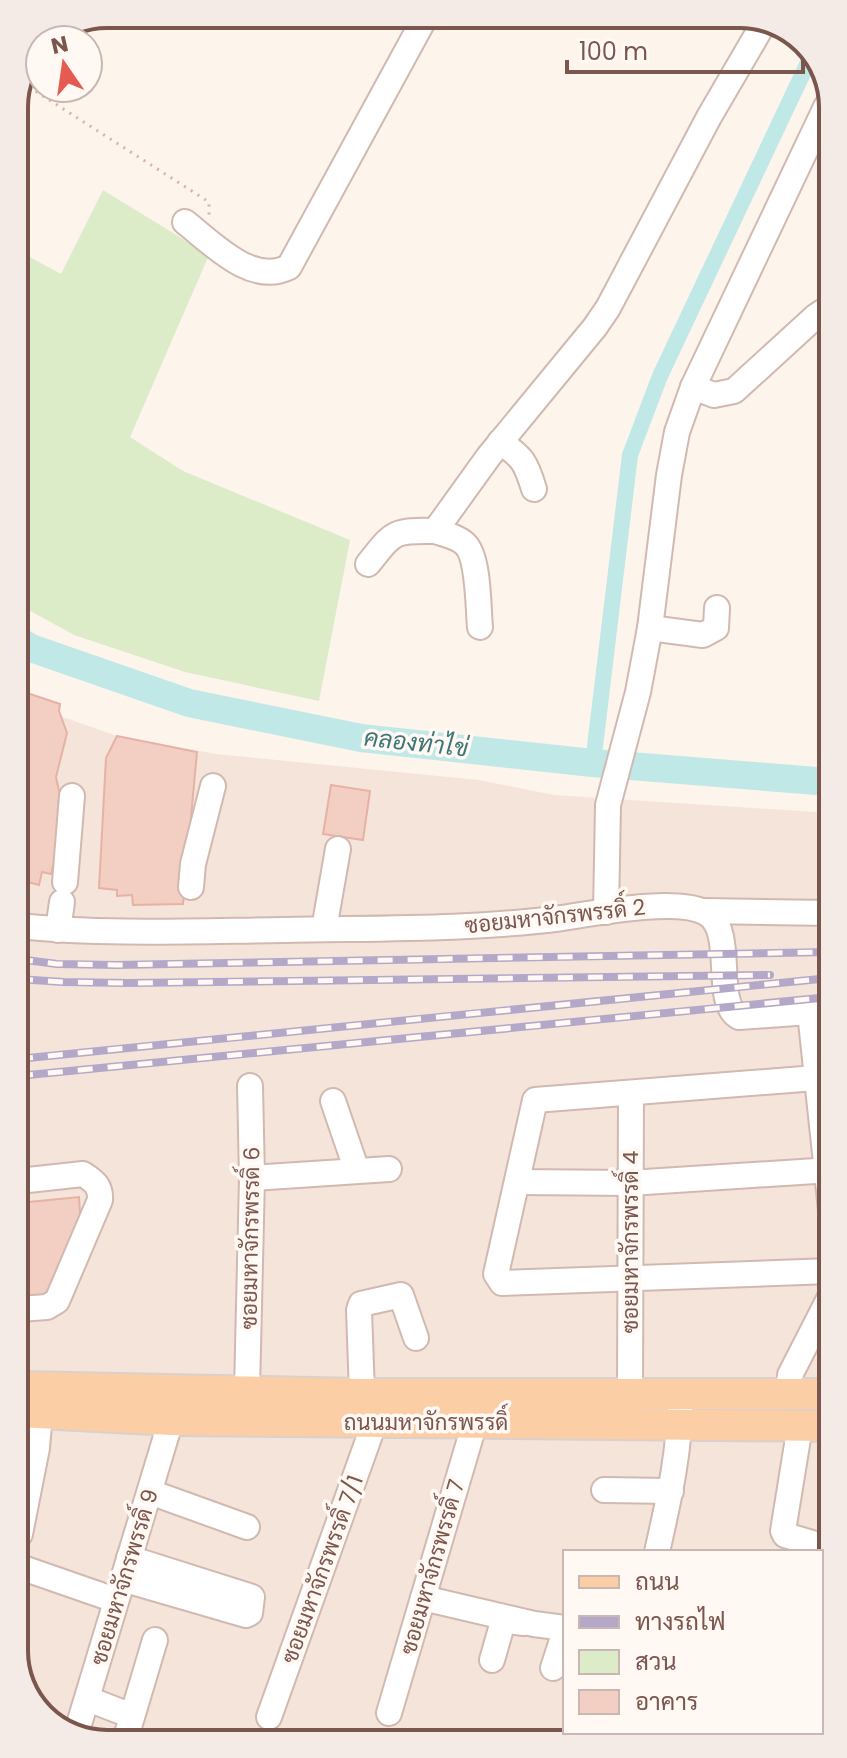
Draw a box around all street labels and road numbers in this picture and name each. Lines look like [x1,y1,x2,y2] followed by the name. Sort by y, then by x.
[463,888,647,941] street label: ซอยมหาจักรพรรดิ์ 2
[229,1146,268,1330] street label: ซอยมหาจักรพรรดิ์ 6
[611,1151,646,1333] street label: ซอยมหาจักรพรรดิ์ 4
[344,1403,508,1438] street label: ถนนมหาจักรพรรดิ์
[270,1469,371,1668] street label: ซอยมหาจักรพรรดิ์ 7/1
[389,1475,472,1658] street label: ซอยมหาจักรพรรดิ์ 7
[79,1484,166,1669] street label: ซอยมหาจักรพรรดิ์ 9

